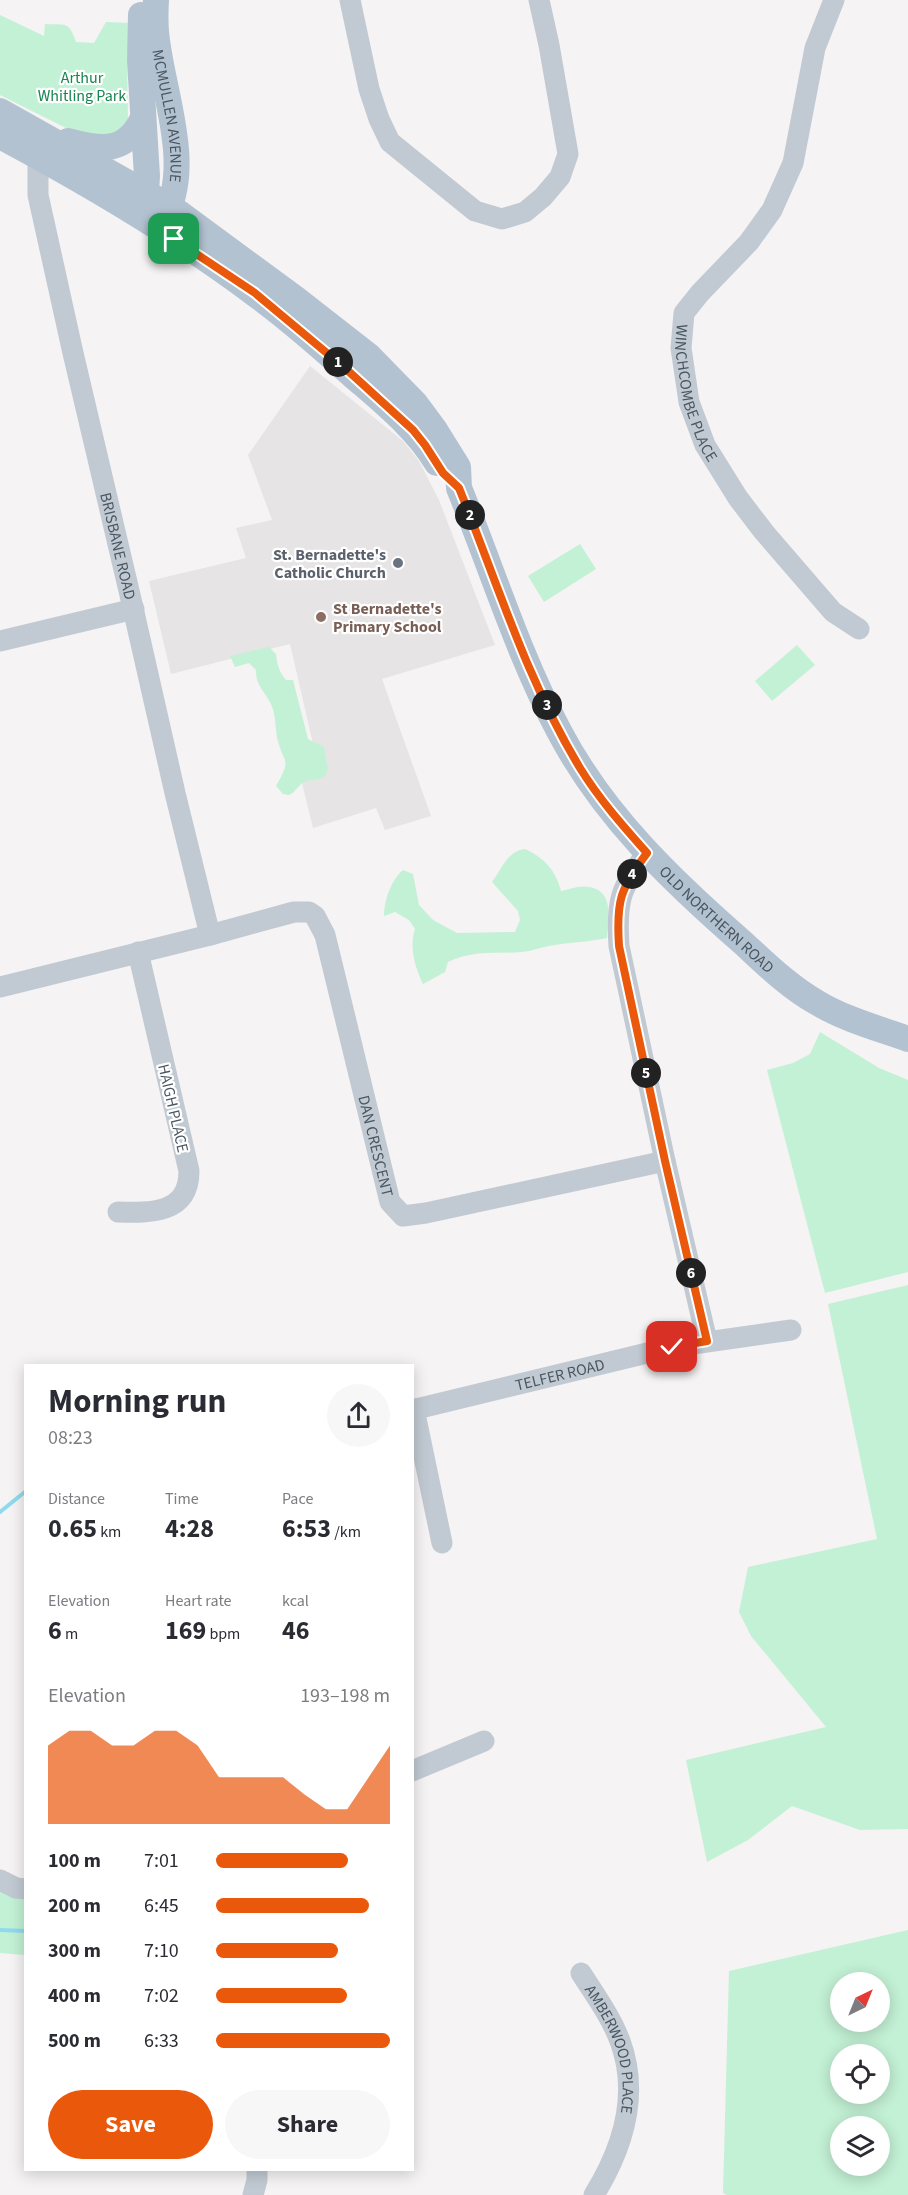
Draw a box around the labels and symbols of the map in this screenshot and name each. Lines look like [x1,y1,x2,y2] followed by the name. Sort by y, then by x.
[146,48,187,183] street label: MCMULLEN AVENUE
[38,67,126,107] park label: Arthur Whitling Park
[148,213,199,264] pin
[669,323,723,466] street label: WINCHCOMBE PLACE
[323,347,353,377] pin: 1
[94,490,141,602] street label: BRISBANE ROAD
[455,500,485,530] pin: 2
[273,544,386,584] place label: St. Bernadette's Catholic Church
[391,556,405,570] marker: St. Bernadette's Catholic Church
[333,598,442,638] place label: St Bernadette's Primary School
[314,610,328,624] marker: St Bernadette's Primary School
[532,690,562,720] pin: 3
[617,859,647,889] pin: 4
[654,861,779,979] street label: OLD NORTHERN ROAD
[631,1058,661,1088] pin: 5
[152,1062,194,1154] street label: HAIGH PLACE
[352,1093,398,1199] street label: DAN CRESCENT
[676,1258,706,1288] pin: 6
[646,1321,697,1372] pin
[513,1354,607,1397] street label: TELFER ROAD
[830,1972,890,2032] north arrow
[579,1980,639,2115] street label: AMBERWOOD PLACE

